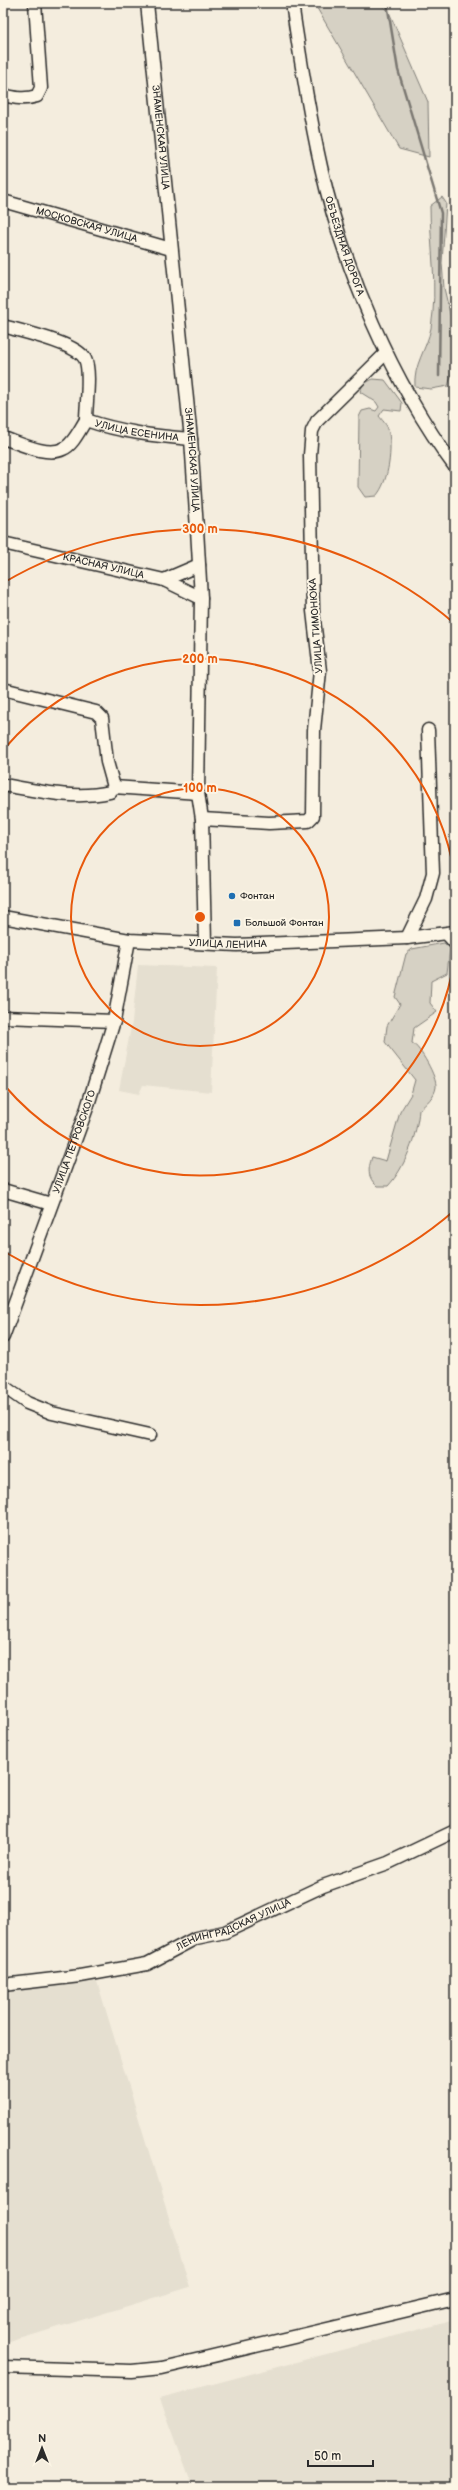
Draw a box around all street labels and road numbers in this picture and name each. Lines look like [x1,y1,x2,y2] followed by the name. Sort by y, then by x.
[149,85,172,191] street label: ЗНАМЕНСКАЯ УЛИЦА
[322,195,367,298] street label: ОБЪЕЗДНАЯ ДОРОГА
[34,205,140,245] street label: МОСКОВСКАЯ УЛИЦА
[182,407,202,513] street label: ЗНАМЕНСКАЯ УЛИЦА
[94,417,180,444] street label: УЛИЦА ЕСЕНИНА
[62,551,146,581] street label: КРАСНАЯ УЛИЦА
[307,577,325,674] street label: УЛИЦА ТИМОНЮКА
[189,937,268,951] street label: УЛИЦА ЛЕНИНА
[50,1089,98,1195] street label: УЛИЦА ПЕТРОВСКОГО
[173,1896,293,1954] street label: ЛЕНИНГРАДСКАЯ УЛИЦА

